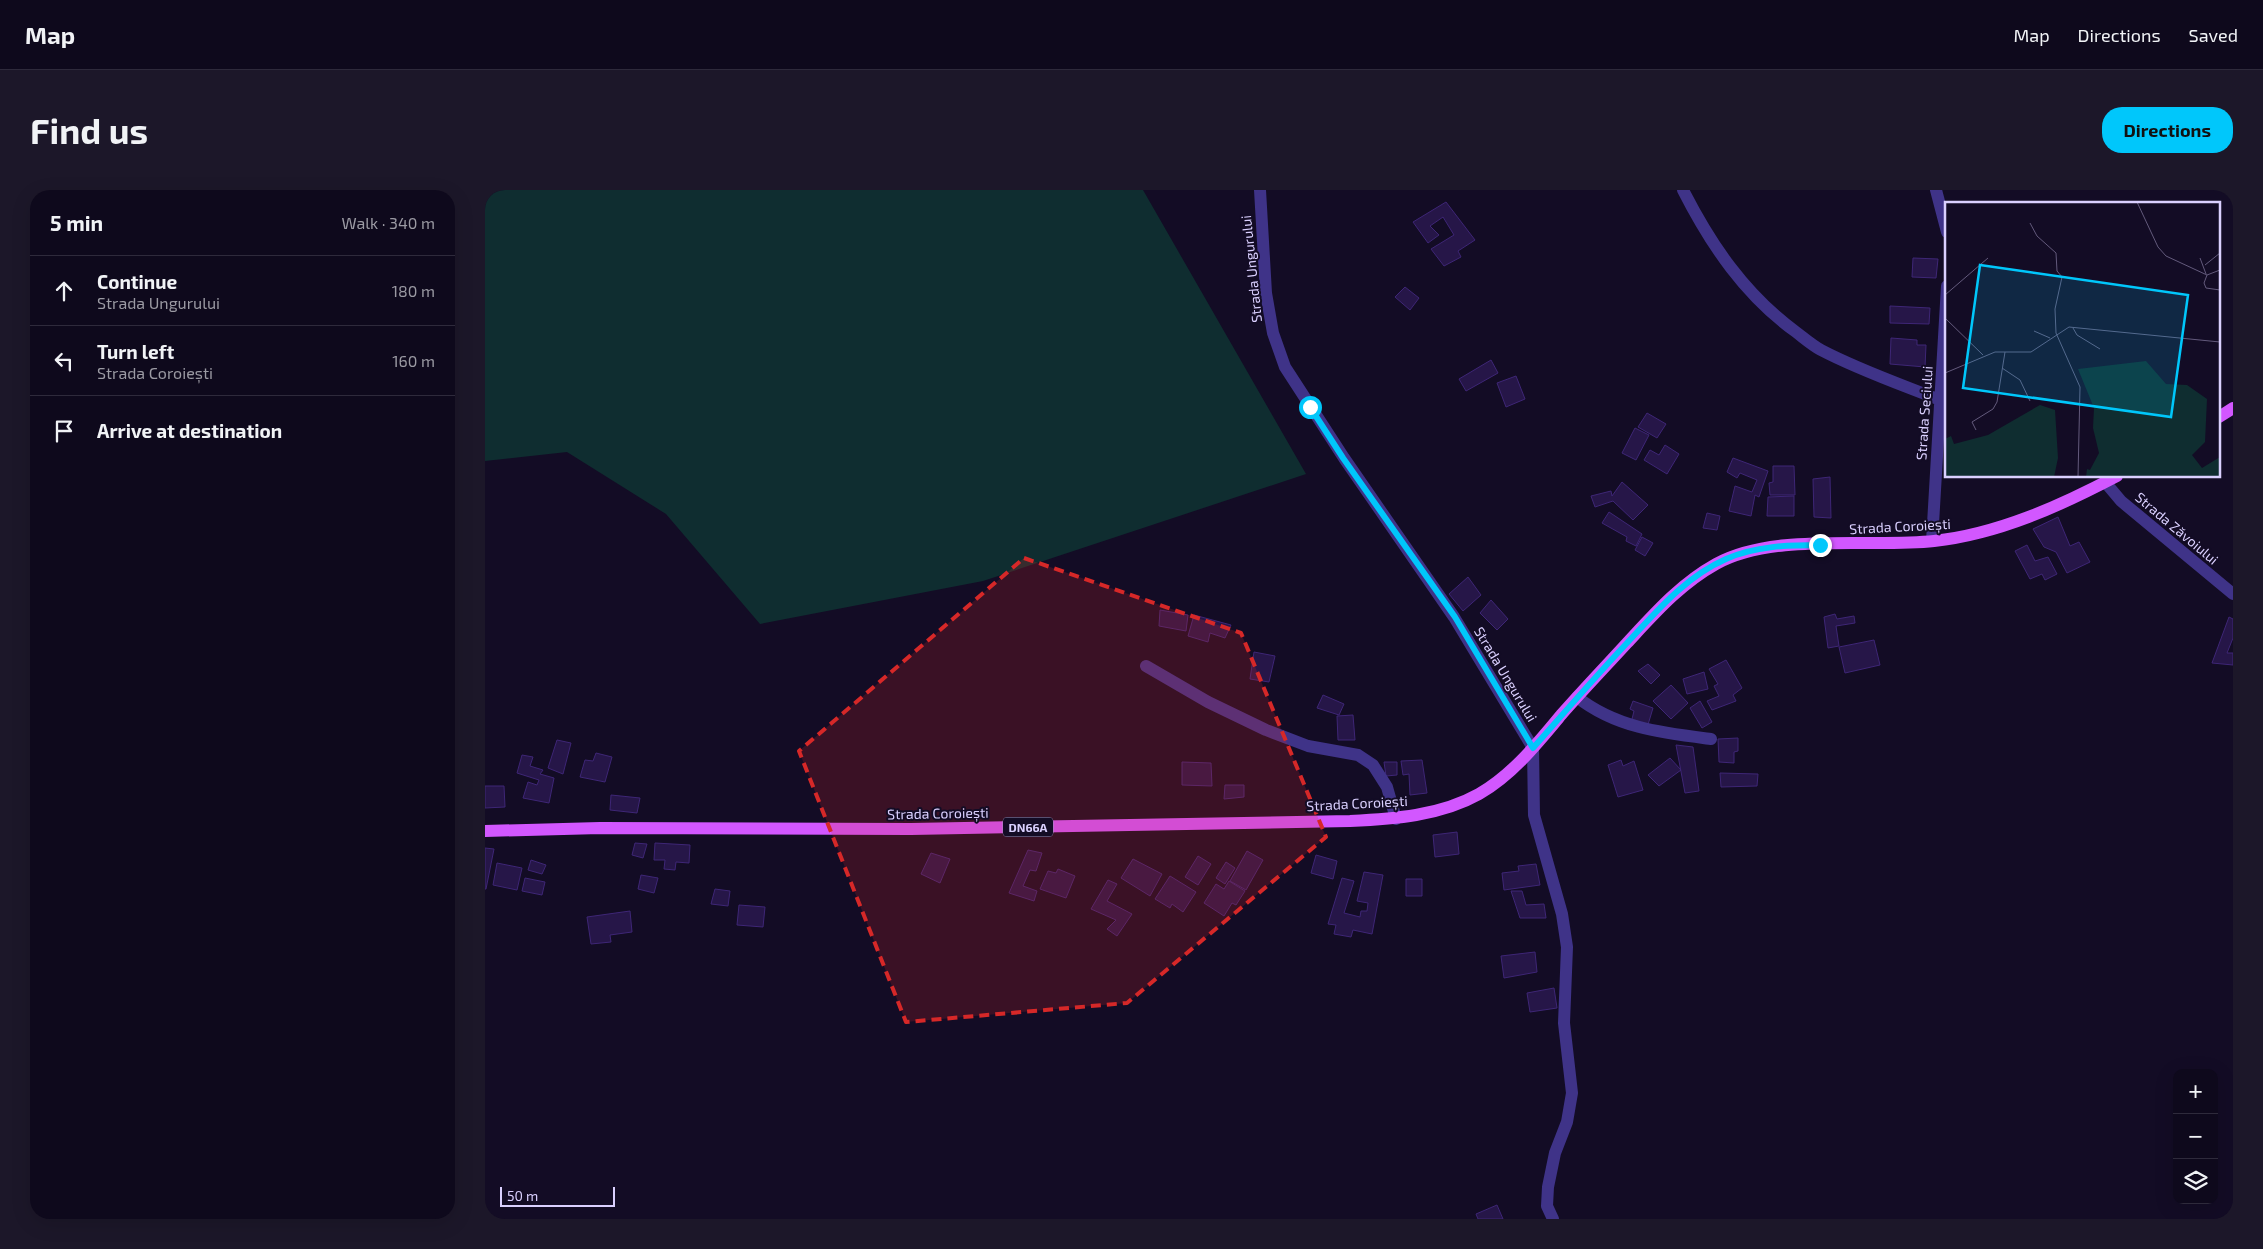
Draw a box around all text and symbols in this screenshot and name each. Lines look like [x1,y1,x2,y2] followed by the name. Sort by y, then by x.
[25,20,75,49] text: Map
[2013,24,2050,46] text: Map
[2078,24,2161,46] text: Directions
[2189,24,2238,46] text: Saved
[2102,107,2233,153] button: Directions
[30,109,148,151] text: Find us
[1945,202,2221,478] inset map
[50,210,103,235] text: 5 min
[342,213,435,232] text: Walk · 340 m
[1237,215,1265,323] street label: Strada Ungurului
[97,270,177,293] text: Continue
[50,277,78,305] icon: ahead
[392,281,435,300] text: 180 m
[97,293,220,312] text: Strada Ungurului
[97,340,174,363] text: Turn left
[50,347,78,375] icon: left
[392,351,435,370] text: 160 m
[97,363,213,382] text: Strada Coroiești
[1912,365,1936,461] street label: Strada Seciului
[1299,396,1322,419] route start
[50,417,78,445] icon: arrive
[97,419,282,442] text: Arrive at destination
[2132,488,2222,568] street label: Strada Zăvoiului
[1849,515,1951,538] street label: Strada Coroiești
[1809,534,1832,557] route end
[1471,623,1541,725] street label: Strada Ungurului
[1306,792,1408,815] street label: Strada Coroiești
[887,804,989,823] street label: Strada Coroiești
[1003,818,1053,836] road number: DN66A
[2173,1069,2218,1204] map controls
[2173,1069,2218,1114] button: +
[2173,1114,2218,1159] button: −
[2173,1159,2218,1204] button: layers
[500,1184,615,1207] scale bar
[507,1187,538,1204] text: 50 m

